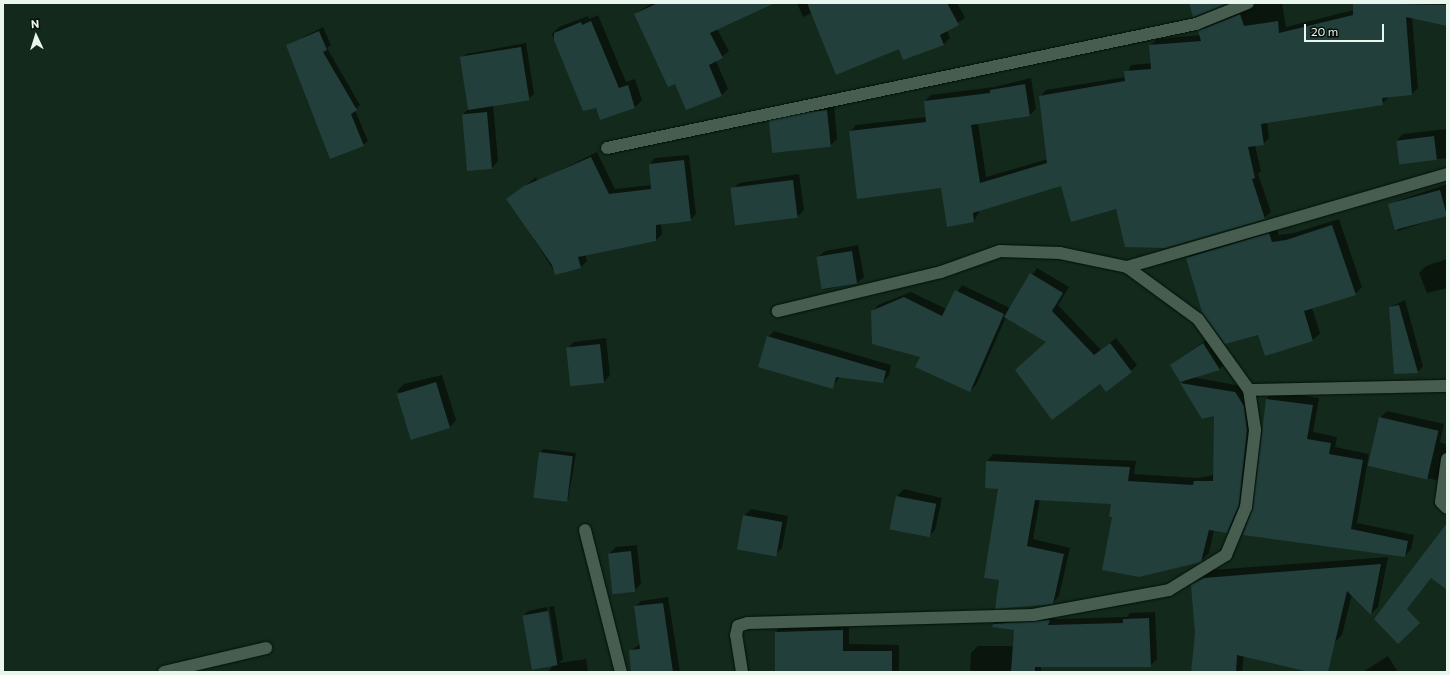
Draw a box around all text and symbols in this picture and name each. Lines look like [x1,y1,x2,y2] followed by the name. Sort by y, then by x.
[16,16,56,56] north arrow
[1306,16,1386,42] scale bar
[31,17,40,30] text: N
[1311,24,1338,38] text: 20 m

